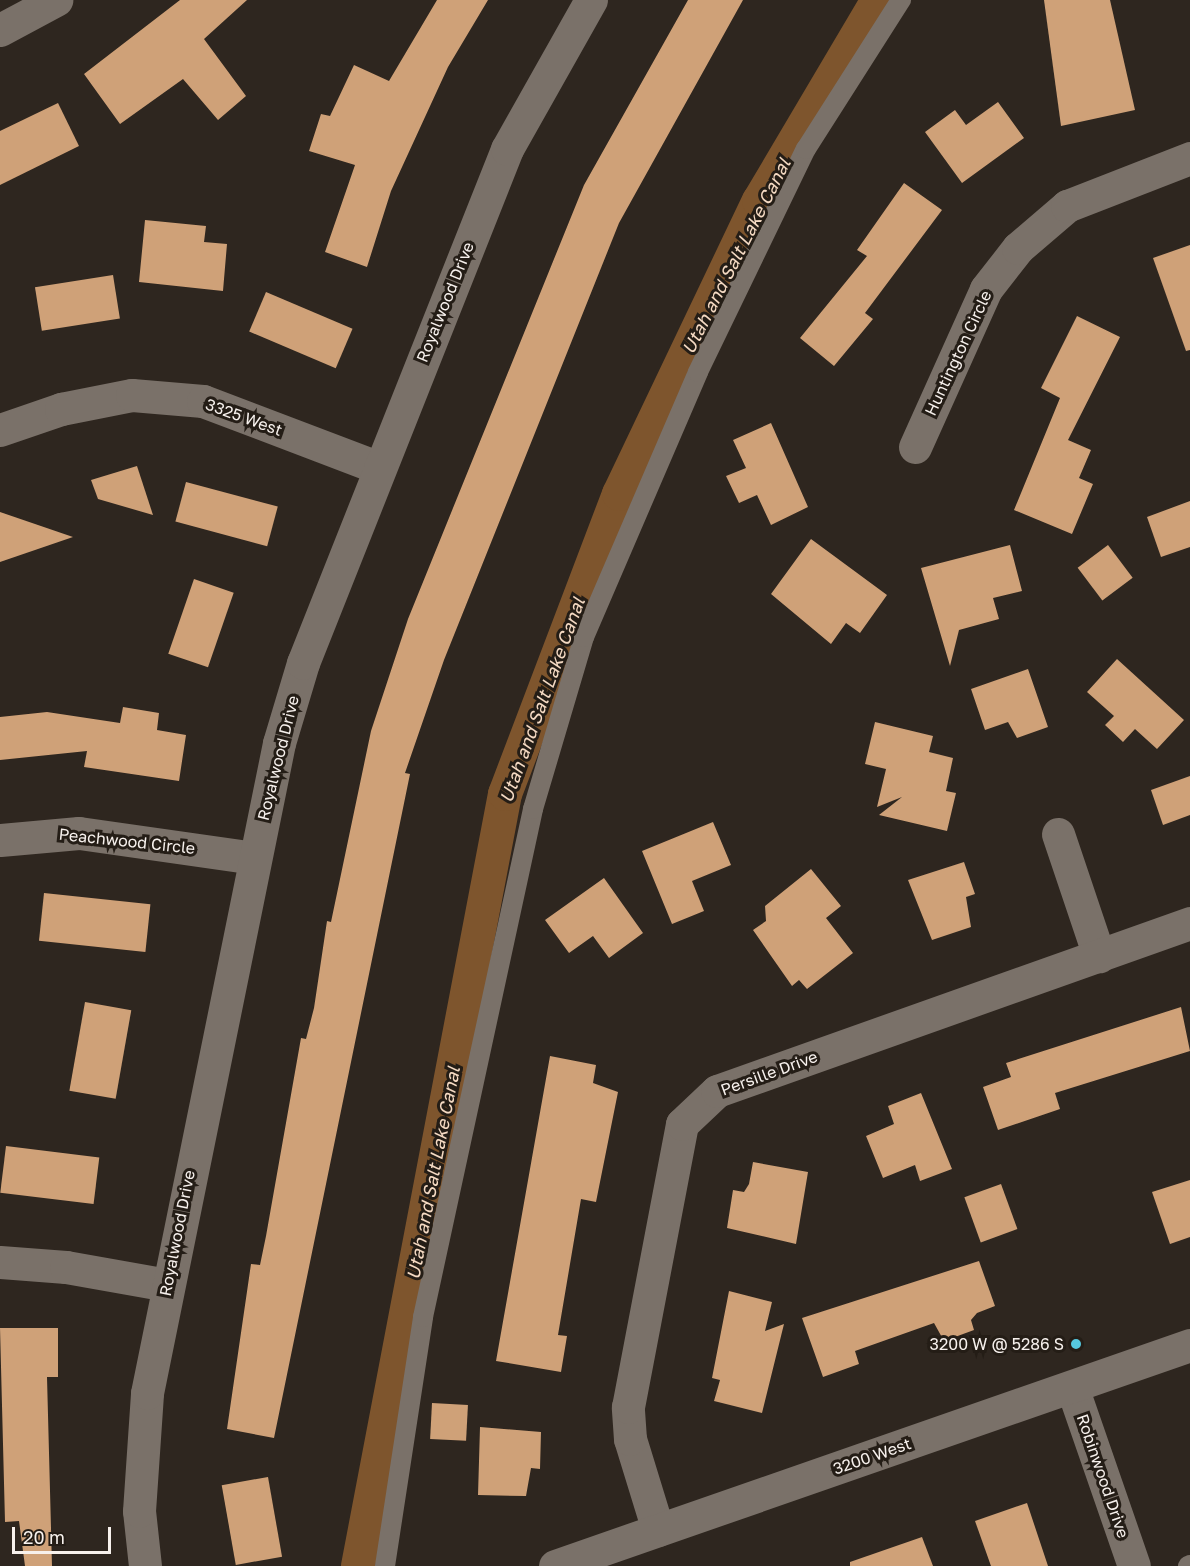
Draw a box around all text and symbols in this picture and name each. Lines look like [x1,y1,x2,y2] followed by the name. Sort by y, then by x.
[677,155,795,357] water label: Utah and Salt Lake Canal
[412,239,478,365] street label: Royalwood Drive
[921,287,995,419] street label: Huntington Circle
[203,394,285,440] street label: 3325 West
[495,595,589,805] water label: Utah and Salt Lake Canal
[253,694,303,822] street label: Royalwood Drive
[58,824,196,858] street label: Peachwood Circle
[718,1047,820,1099] street label: Persille Drive
[402,1065,464,1281] water label: Utah and Salt Lake Canal
[155,1168,199,1298] street label: Royalwood Drive
[930,1334,1064,1354] place label: 3200 W @ 5286 S
[1069,1337,1083,1351] marker: 3200 W @ 5286 S
[1073,1412,1133,1540] street label: Robinwood Drive
[830,1434,914,1478] street label: 3200 West
[15,1515,114,1553] scale bar
[23,1526,65,1548] text: 20 m

